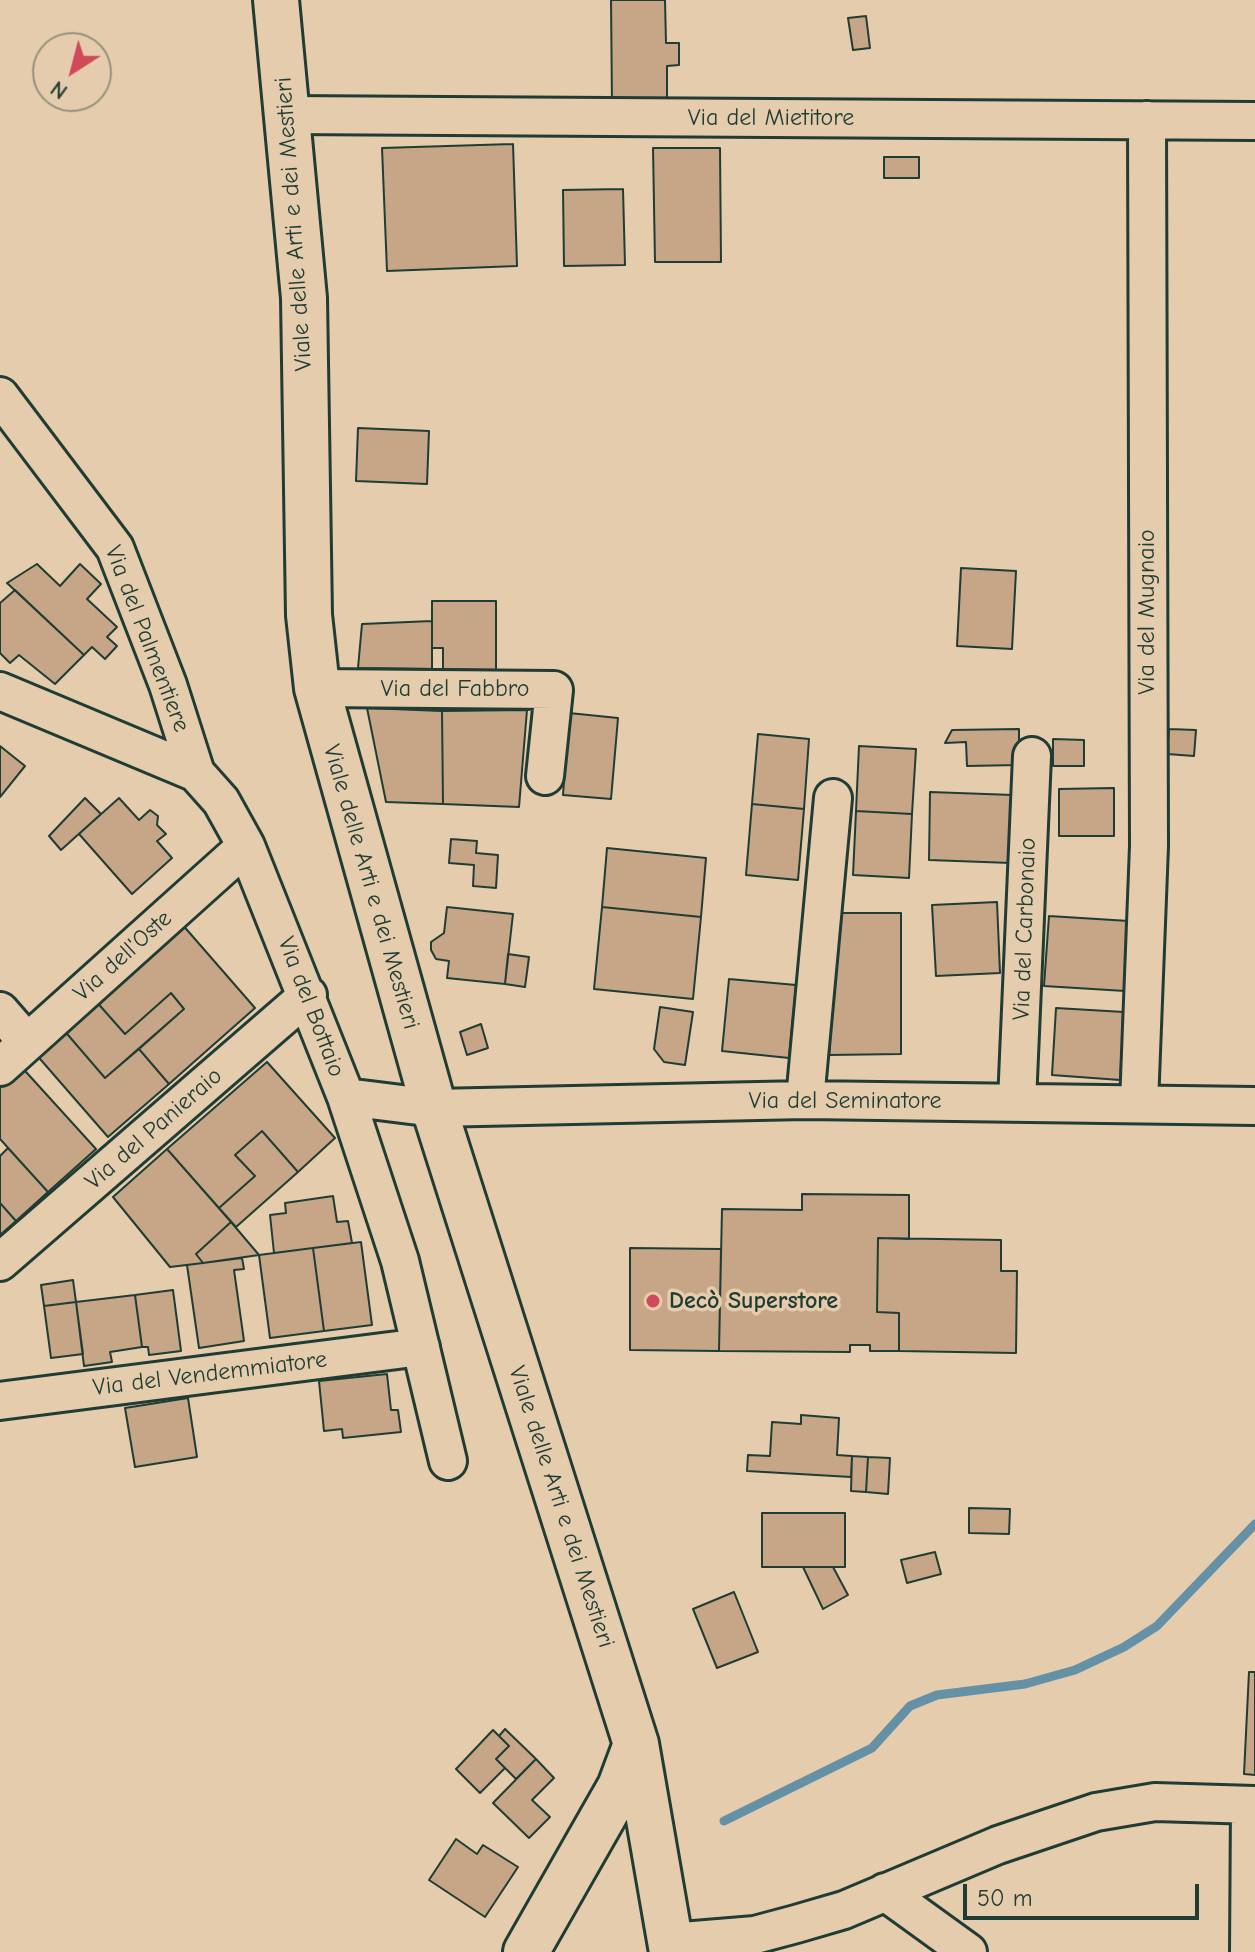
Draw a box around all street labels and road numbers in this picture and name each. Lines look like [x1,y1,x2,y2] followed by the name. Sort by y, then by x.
[269,76,319,372] street label: Viale delle Arti e dei Mestieri
[688,104,854,132] street label: Via del Mietitore
[1133,529,1161,695] street label: Via del Mugnaio
[98,542,196,736] street label: Via del Palmentiere
[380,675,530,703] street label: Via del Fabbro
[317,741,425,1033] street label: Viale delle Arti e dei Mestieri
[1007,837,1043,1021] street label: Via del Carbonaio
[68,904,178,1008] street label: Via dell'Oste
[271,933,351,1081] street label: Via del Bottaio
[80,1062,228,1196] street label: Via del Panieraio
[749,1087,941,1115] street label: Via del Seminatore
[91,1345,329,1403] street label: Via del Vendemmiatore
[502,1362,620,1652] street label: Viale delle Arti e dei Mestieri

